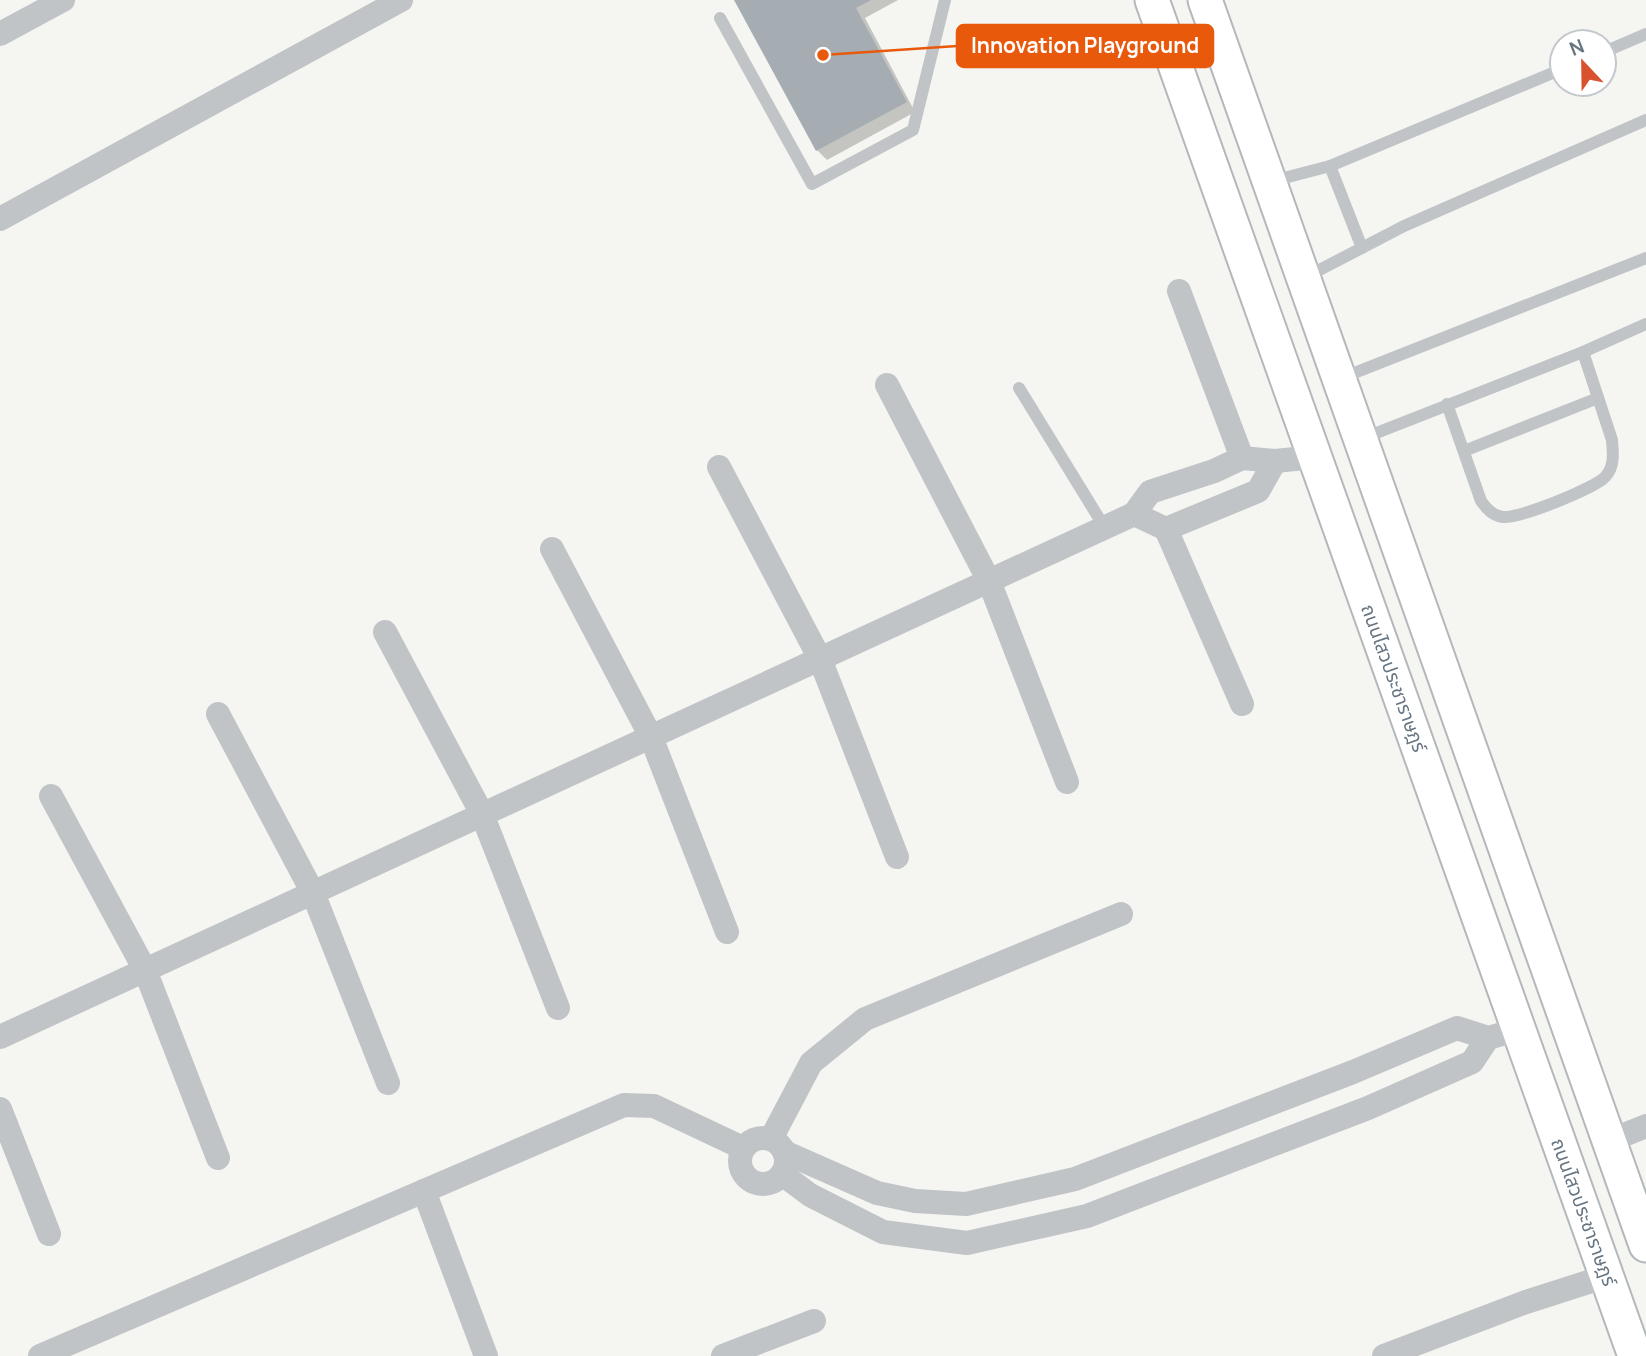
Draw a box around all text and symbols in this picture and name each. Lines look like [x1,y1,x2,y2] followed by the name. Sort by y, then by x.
[957,25,1213,67] callout: Innovation Playground
[1548,28,1618,98] north arrow
[971,31,1199,59] text: Innovation Playground
[1565,33,1588,62] text: N
[1355,600,1433,757] street label: ถนนไสวประชาราษฎร์
[1545,1134,1623,1291] street label: ถนนไสวประชาราษฎร์

